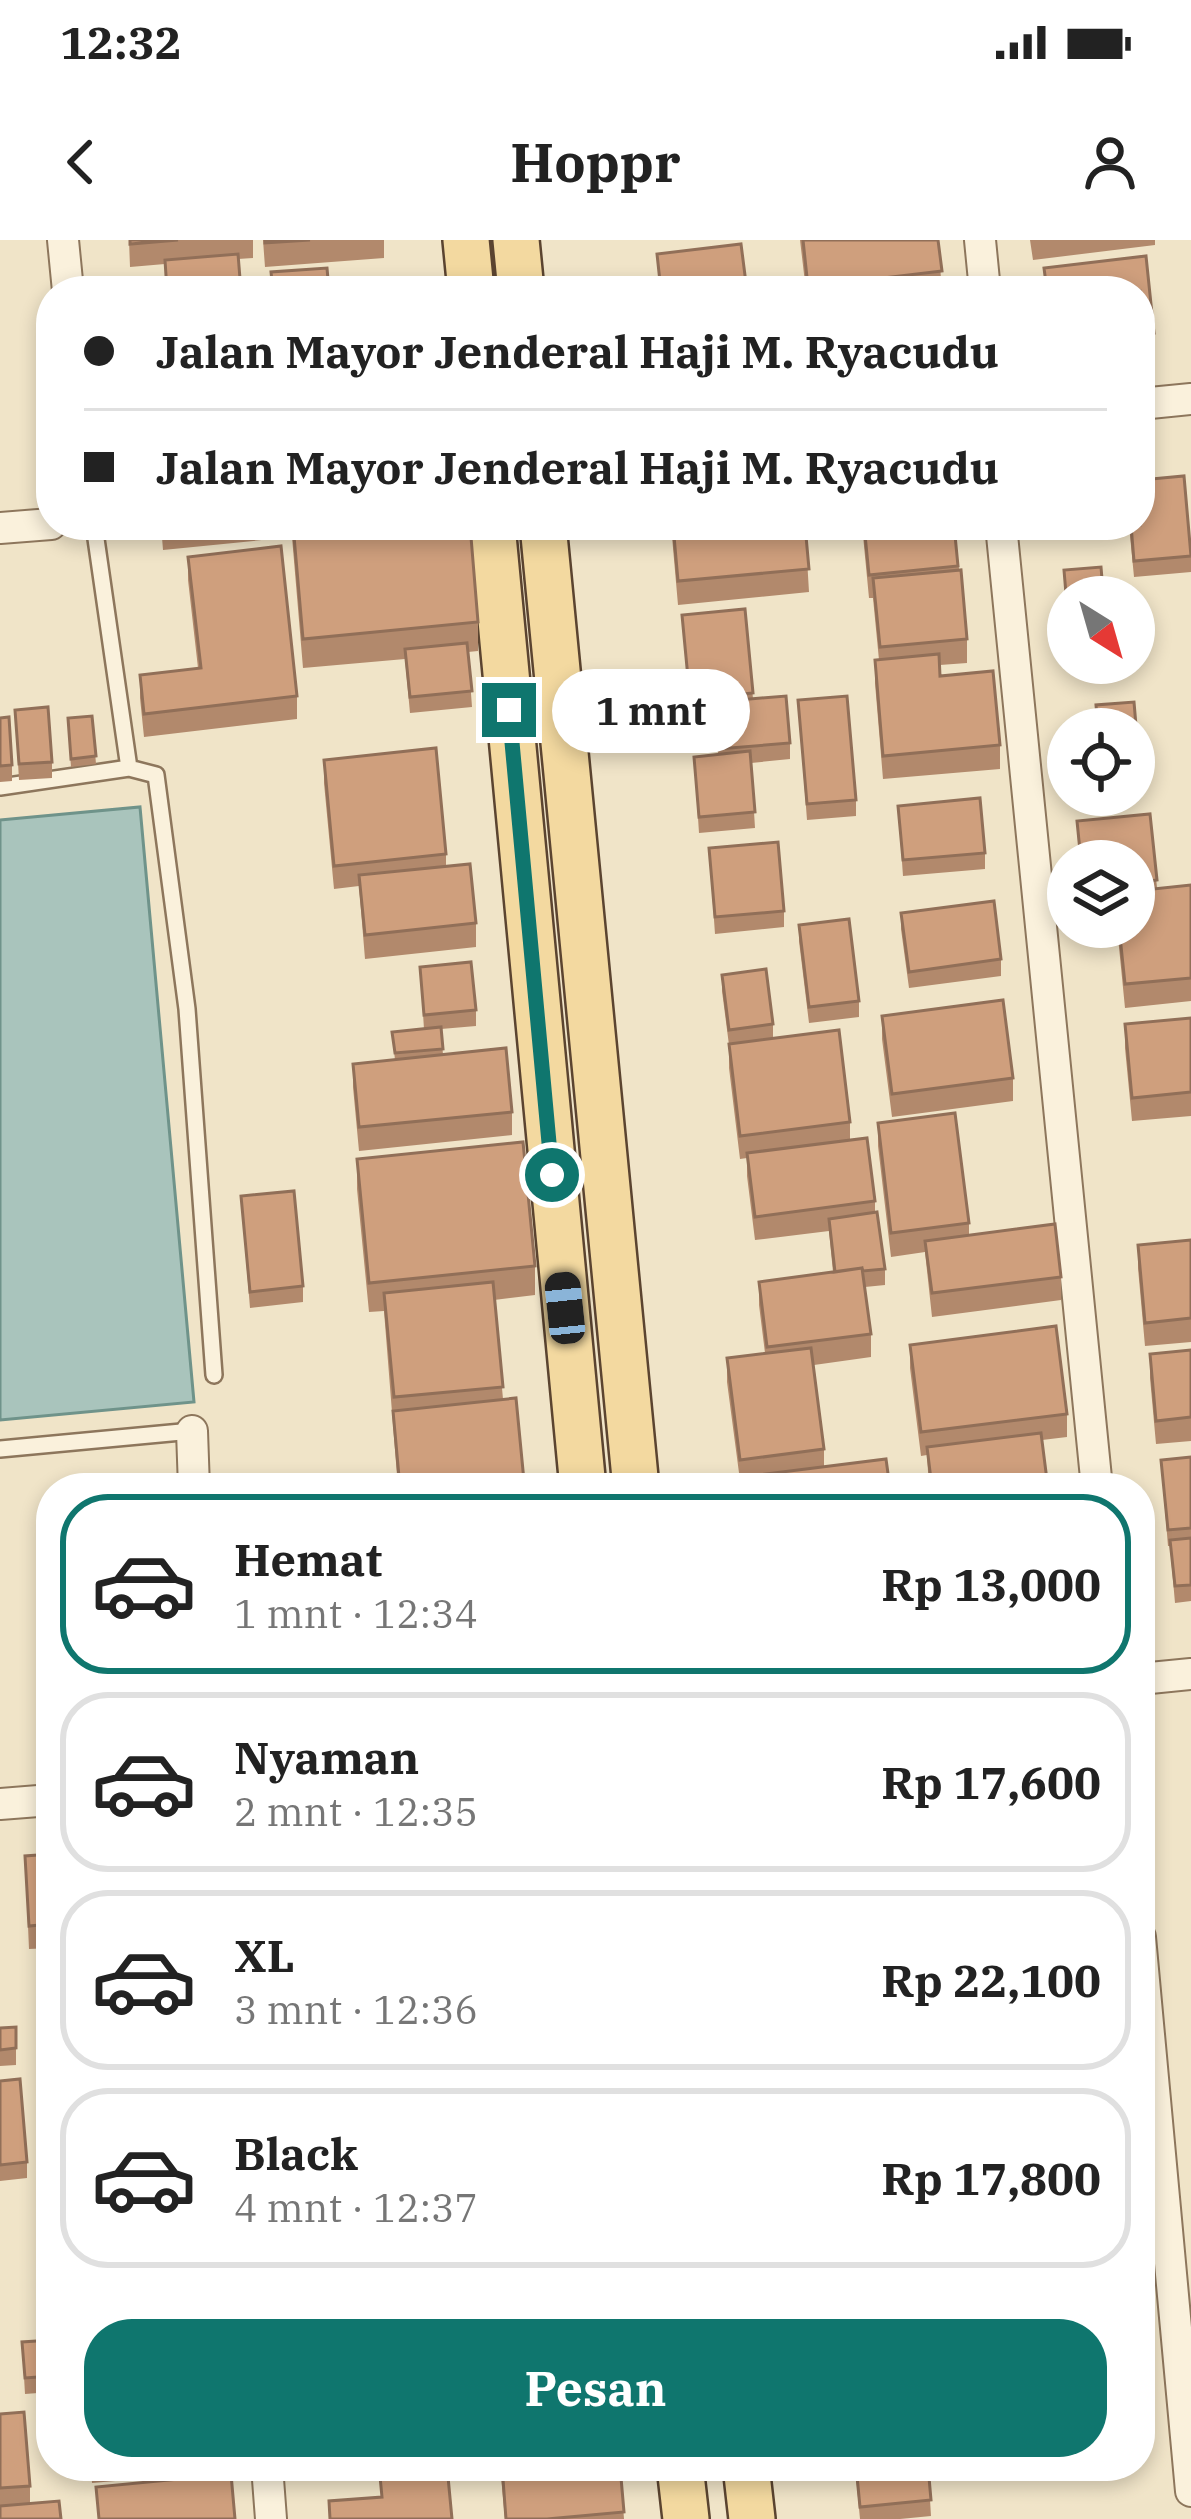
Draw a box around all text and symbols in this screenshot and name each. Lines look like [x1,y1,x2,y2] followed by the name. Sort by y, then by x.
[60,13,182,71] text: 12:32
[510,127,681,197] text: Hoppr
[48,129,114,195] icon: back
[1077,129,1143,195] icon: person
[156,322,999,380] text: Jalan Mayor Jenderal Haji M. Ryacudu
[156,438,999,496] text: Jalan Mayor Jenderal Haji M. Ryacudu
[1047,576,1155,684] north arrow
[1047,576,1155,948] map controls
[551,668,749,752] callout: 1 mnt
[482,683,536,737] route end
[596,685,706,736] text: 1 mnt
[1047,708,1155,816] button: locate
[1047,840,1155,948] button: layers
[525,1148,579,1202] route start
[543,1270,587,1346] car
[90,1530,198,1638] icon: car
[234,1530,382,1588] text: Hemat
[881,1555,1101,1613] text: Rp 13,000
[234,1588,478,1639] text: 1 mnt · 12:34
[90,1728,198,1836] icon: car
[234,1728,419,1786] text: Nyaman
[881,1753,1101,1811] text: Rp 17,600
[234,1786,478,1837] text: 2 mnt · 12:35
[90,1926,198,2034] icon: car
[234,1926,295,1984] text: XL
[881,1951,1101,2009] text: Rp 22,100
[234,1984,478,2035] text: 3 mnt · 12:36
[90,2124,198,2232] icon: car
[234,2124,358,2182] text: Black
[881,2149,1101,2207] text: Rp 17,800
[234,2182,478,2233] text: 4 mnt · 12:37
[84,2319,1107,2457] button: Pesan

